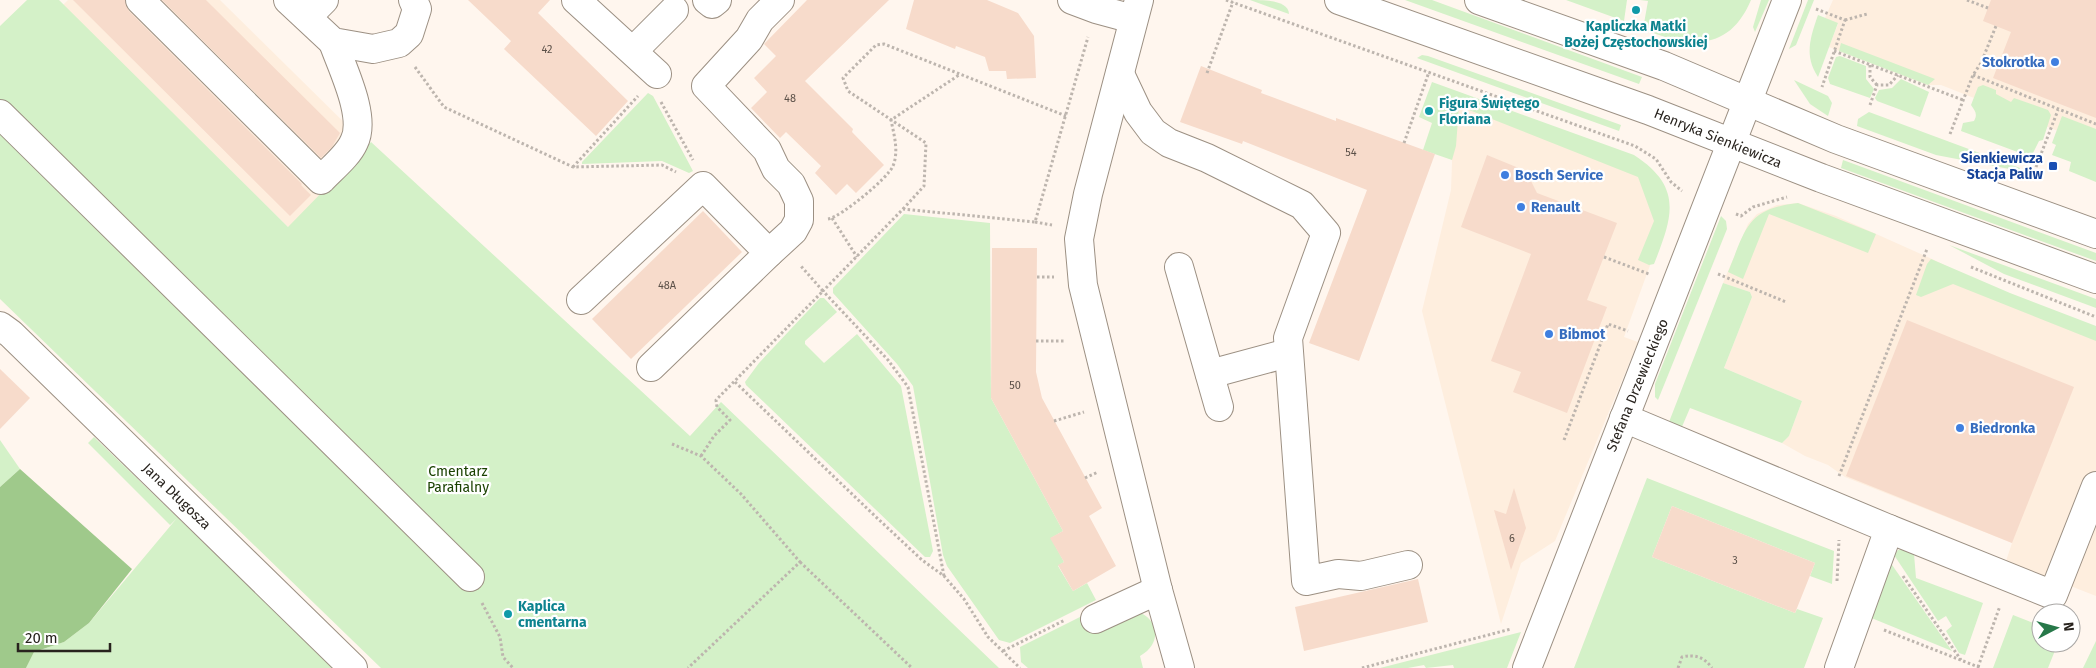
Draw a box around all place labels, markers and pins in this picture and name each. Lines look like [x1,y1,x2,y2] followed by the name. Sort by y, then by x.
[1630,4,1642,16] marker: Kapliczka Matki Bożej Częstochowskiej
[1564,18,1708,51] place label: Kapliczka Matki Bożej Częstochowskiej
[1982,54,2045,71] place label: Stokrotka
[2049,56,2061,68] marker: Stokrotka
[1439,94,1540,128] place label: Figura Świętego Floriana
[1423,105,1435,117] marker: Figura Świętego Floriana
[1961,150,2044,183] place label: Sienkiewicza Stacja Paliw
[2047,160,2059,172] marker: Sienkiewicza Stacja Paliw
[1515,167,1604,184] place label: Bosch Service
[1499,169,1511,181] marker: Bosch Service
[1531,199,1581,216] place label: Renault
[1515,201,1527,213] marker: Renault
[1559,326,1606,343] place label: Bibmot
[1543,328,1555,340] marker: Bibmot
[1970,420,2036,437] place label: Biedronka
[1954,422,1966,434] marker: Biedronka
[518,598,587,631] place label: Kaplica cmentarna
[502,608,514,620] marker: Kaplica cmentarna

